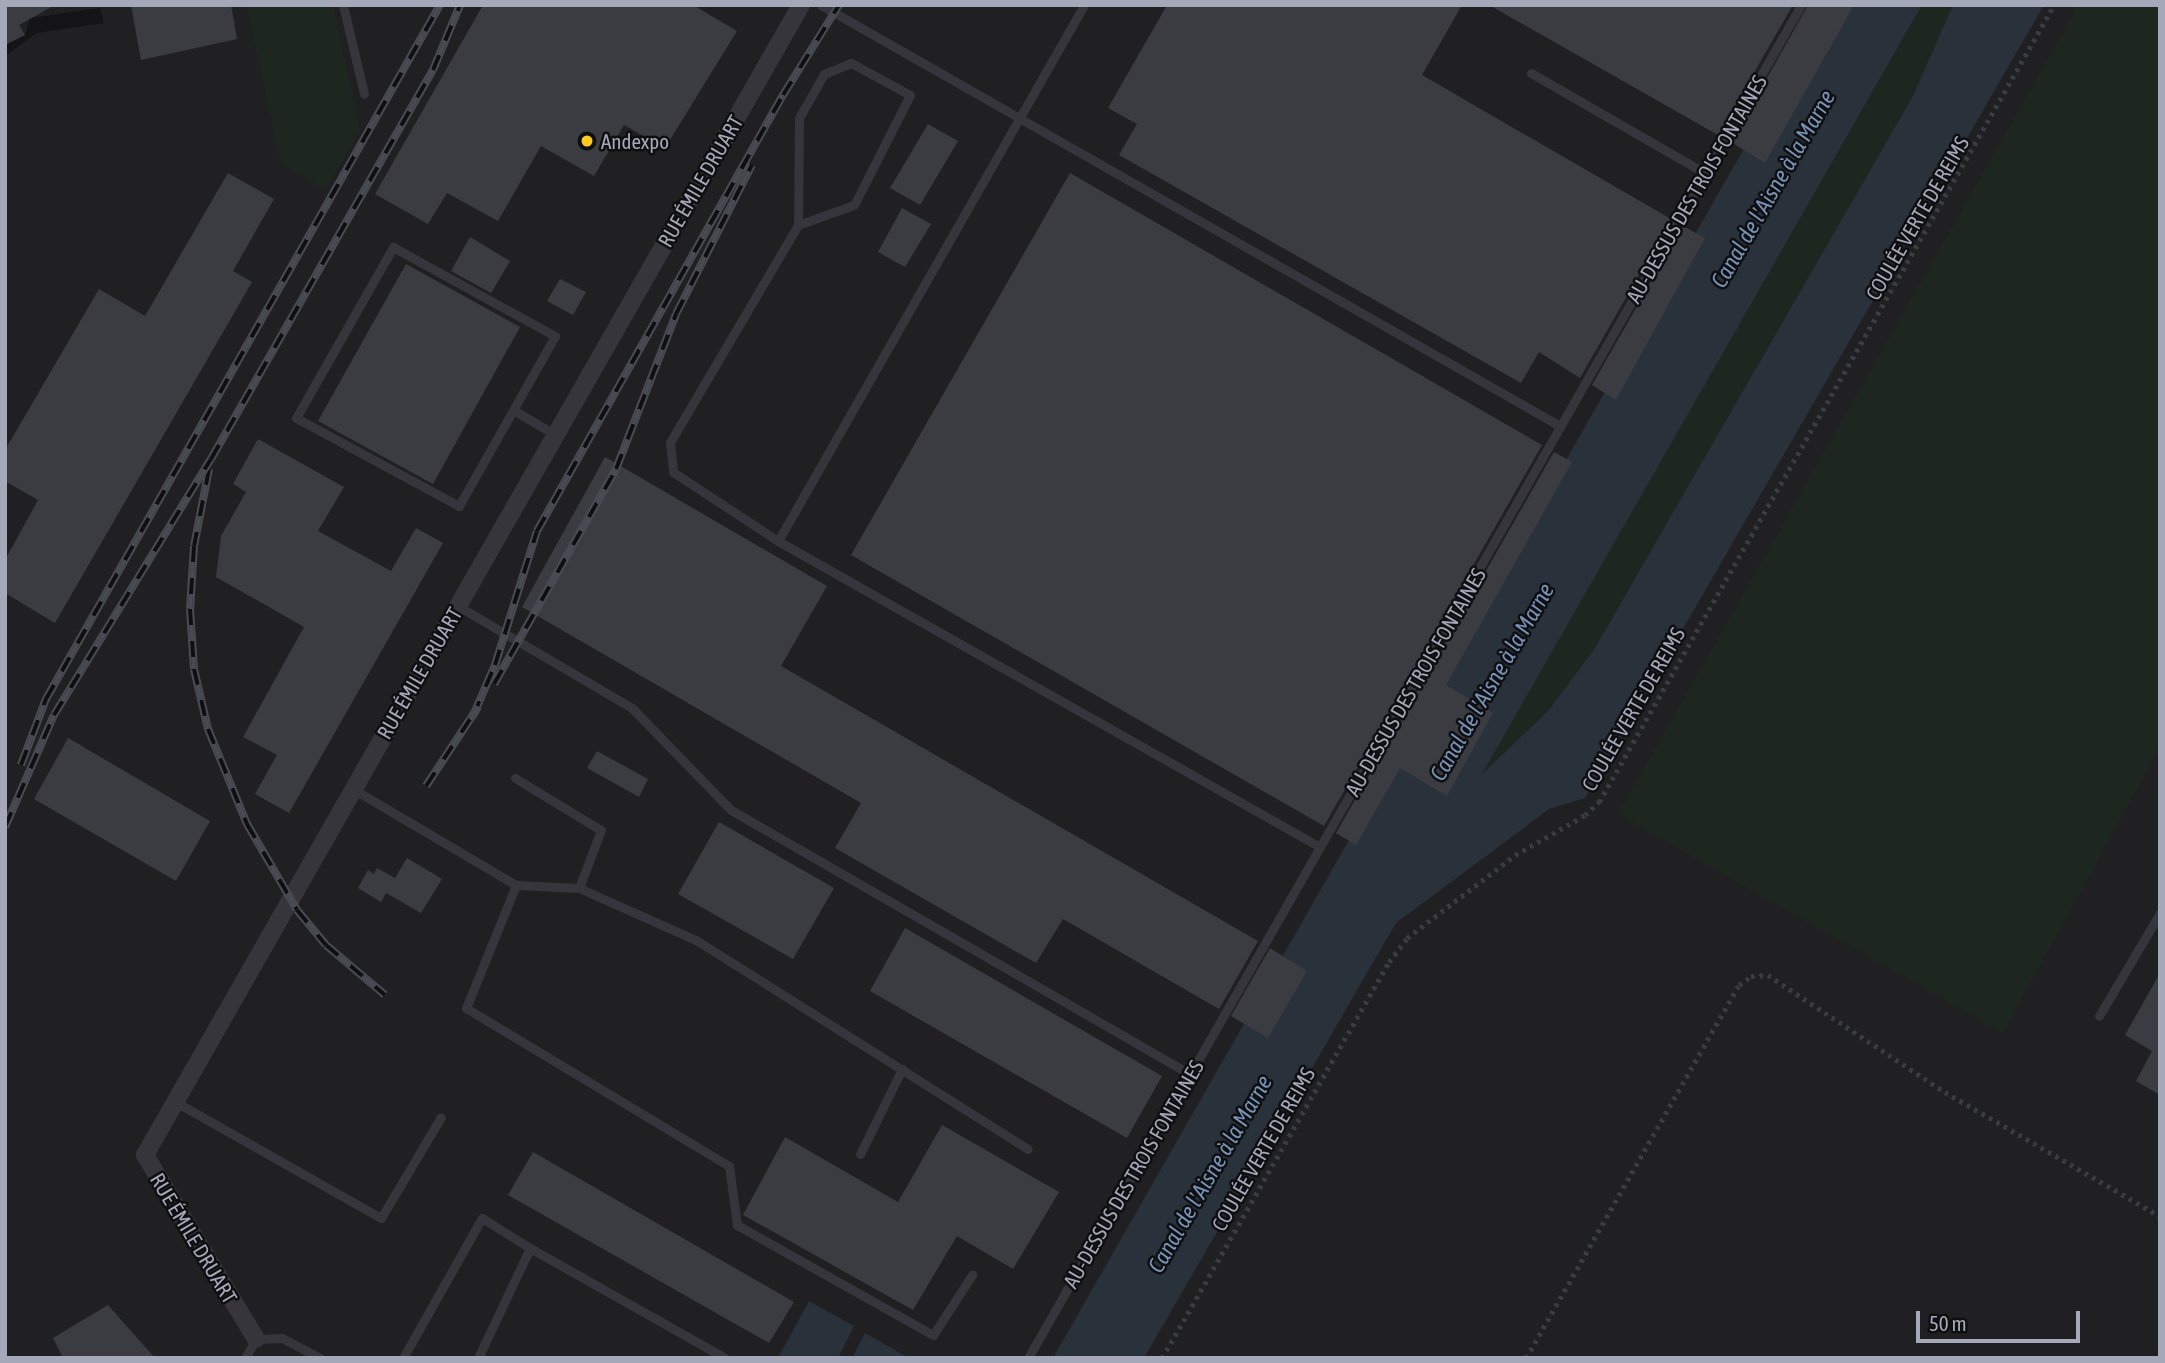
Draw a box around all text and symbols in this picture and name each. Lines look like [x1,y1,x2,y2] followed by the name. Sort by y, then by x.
[1620,71,1772,307] street label: AU-DESSUS DES TROIS FONTAINES
[1705,85,1841,293] water label: Canal de l'Aisne à la Marne
[652,111,748,251] street label: RUE ÉMILE DRUART
[601,128,669,154] place label: Andexpo
[1860,132,1974,304] street label: COULÉE VERTE DE REIMS
[579,133,595,149] marker: Andexpo
[1339,564,1491,800] street label: AU-DESSUS DES TROIS FONTAINES
[1424,578,1560,786] water label: Canal de l'Aisne à la Marne
[371,603,467,743] street label: RUE ÉMILE DRUART
[1576,623,1690,795] street label: COULÉE VERTE DE REIMS
[1057,1056,1209,1292] street label: AU-DESSUS DES TROIS FONTAINES
[1206,1063,1320,1235] street label: COULÉE VERTE DE REIMS
[1142,1070,1278,1278] water label: Canal de l'Aisne à la Marne
[145,1168,243,1308] street label: RUE ÉMILE DRUART
[1920,1296,2084,1340] scale bar
[1929,1311,1967,1335] text: 50 m

